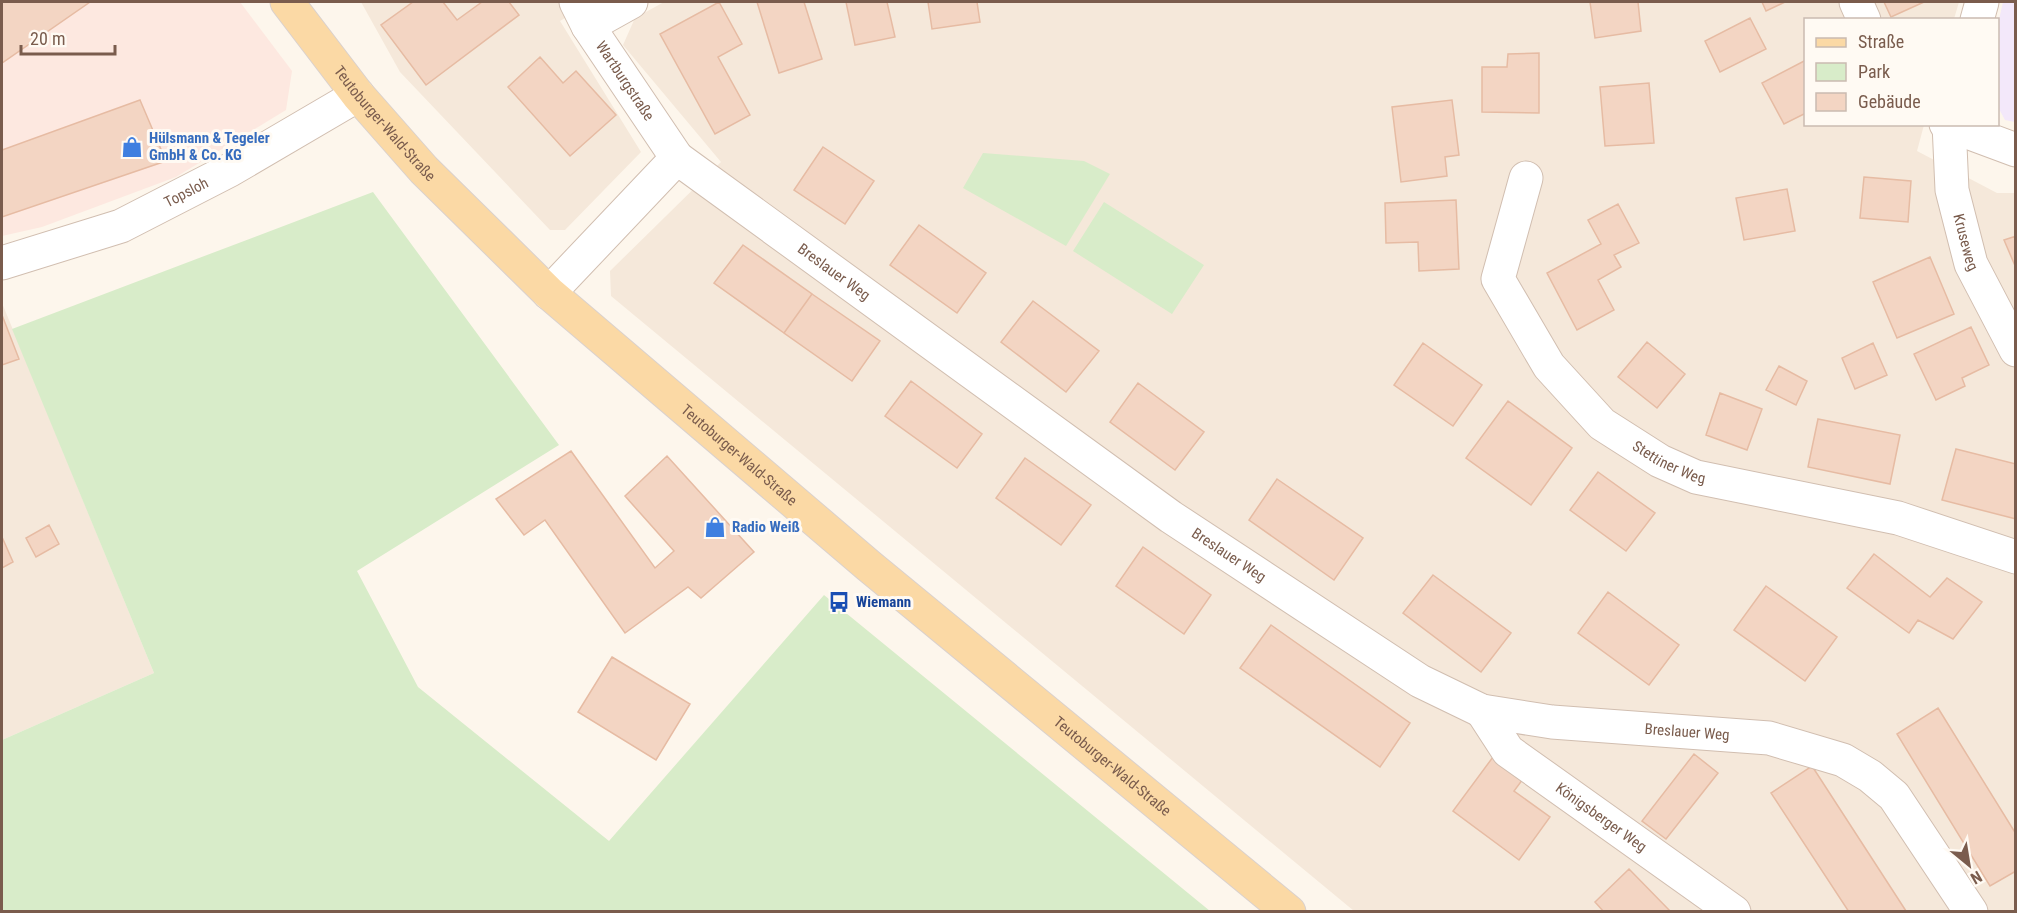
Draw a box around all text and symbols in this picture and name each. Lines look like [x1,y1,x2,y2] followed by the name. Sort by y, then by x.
[21,18,116,56] scale bar
[1804,18,1999,126] legend
[30,28,65,49] text: 20 m
[1858,31,1904,52] text: Straße
[592,38,658,124] street label: Wartburgstraße
[1858,61,1890,82] text: Park
[330,62,439,185] street label: Teutoburger-Wald-Straße
[1858,91,1921,112] text: Gebäude
[149,129,270,164] place label: Hülsmann & Tegeler GmbH & Co. KG
[120,135,144,159] shop icon: Hülsmann & Tegeler GmbH & Co. KG
[161,174,211,211] street label: Topsloh
[1949,212,1982,274] street label: Kruseweg
[794,240,874,304] street label: Breslauer Weg
[677,401,801,510] street label: Teutoburger-Wald-Straße
[1629,437,1707,488] street label: Stettiner Weg
[703,515,727,539] shop icon: Radio Weiß
[732,518,800,536] place label: Radio Weiß
[1188,524,1269,586] street label: Breslauer Weg
[827,590,851,614] bus stop icon: Wiemann
[856,593,911,611] place label: Wiemann
[1050,713,1175,820] street label: Teutoburger-Wald-Straße
[1644,720,1730,744] street label: Breslauer Weg
[1552,779,1650,856] street label: Königsberger Weg
[1939,835,1999,895] north arrow
[1967,867,1985,888] text: N

